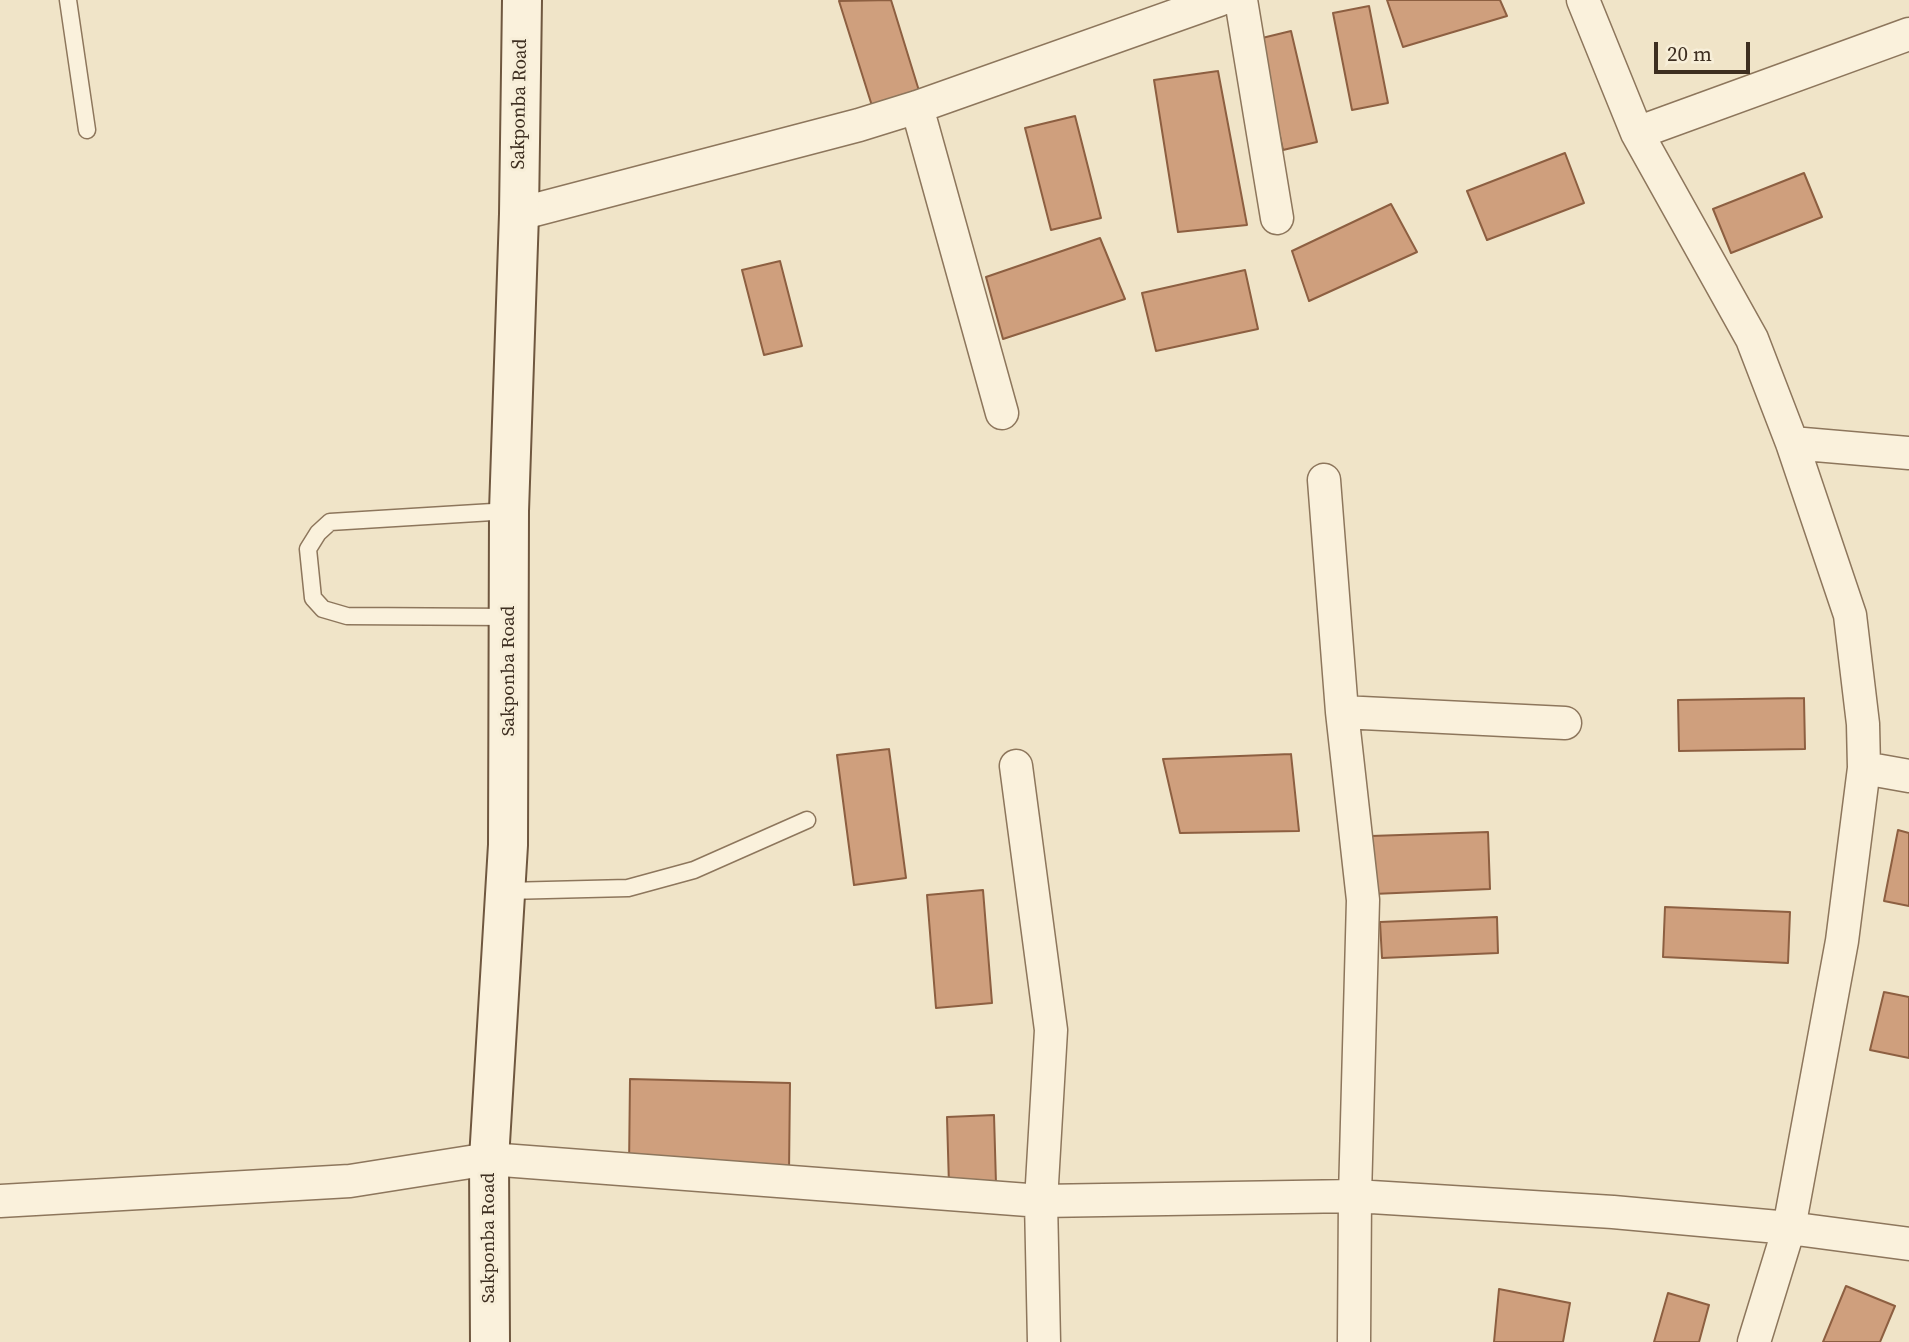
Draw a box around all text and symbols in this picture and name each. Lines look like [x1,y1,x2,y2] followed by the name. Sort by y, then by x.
[1657,28,1753,72] scale bar
[507,38,533,170] street label: Sakponba Road
[1667,39,1712,68] text: 20 m
[498,606,520,736] street label: Sakponba Road
[478,1173,500,1303] street label: Sakponba Road

